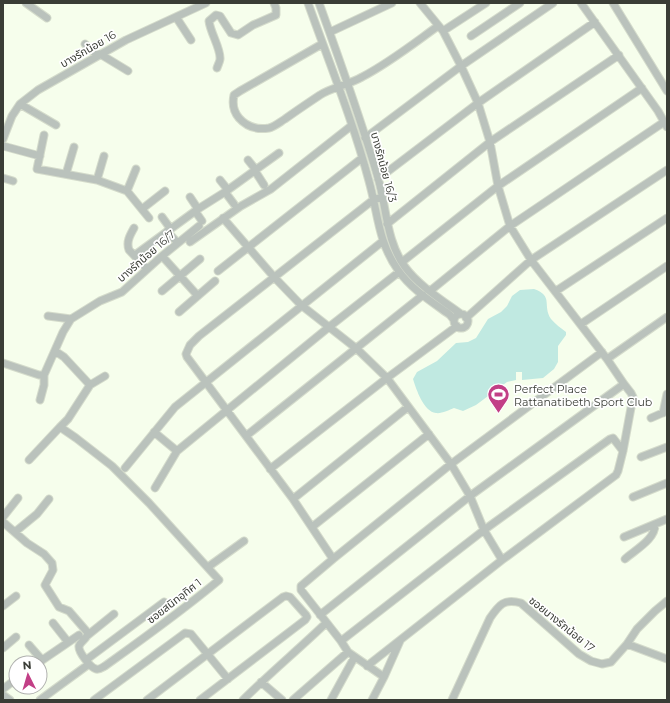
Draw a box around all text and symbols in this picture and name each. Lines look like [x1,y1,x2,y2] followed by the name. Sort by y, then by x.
[58,27,119,71] street label: บางรักน้อย 16
[368,130,400,204] street label: บางรักน้อย 16/3
[114,227,178,285] street label: บางรักน้อย 16/7
[486,382,512,415] sports icon: Perfect Place Rattanatibeth Sport Club
[514,382,652,409] place label: Perfect Place Rattanatibeth Sport Club
[144,575,204,627] street label: ซอยสนิทอุทิศ 1
[526,593,598,655] street label: ซอยบางรักน้อย 17
[8,655,48,695] north arrow
[22,658,32,672] text: N

